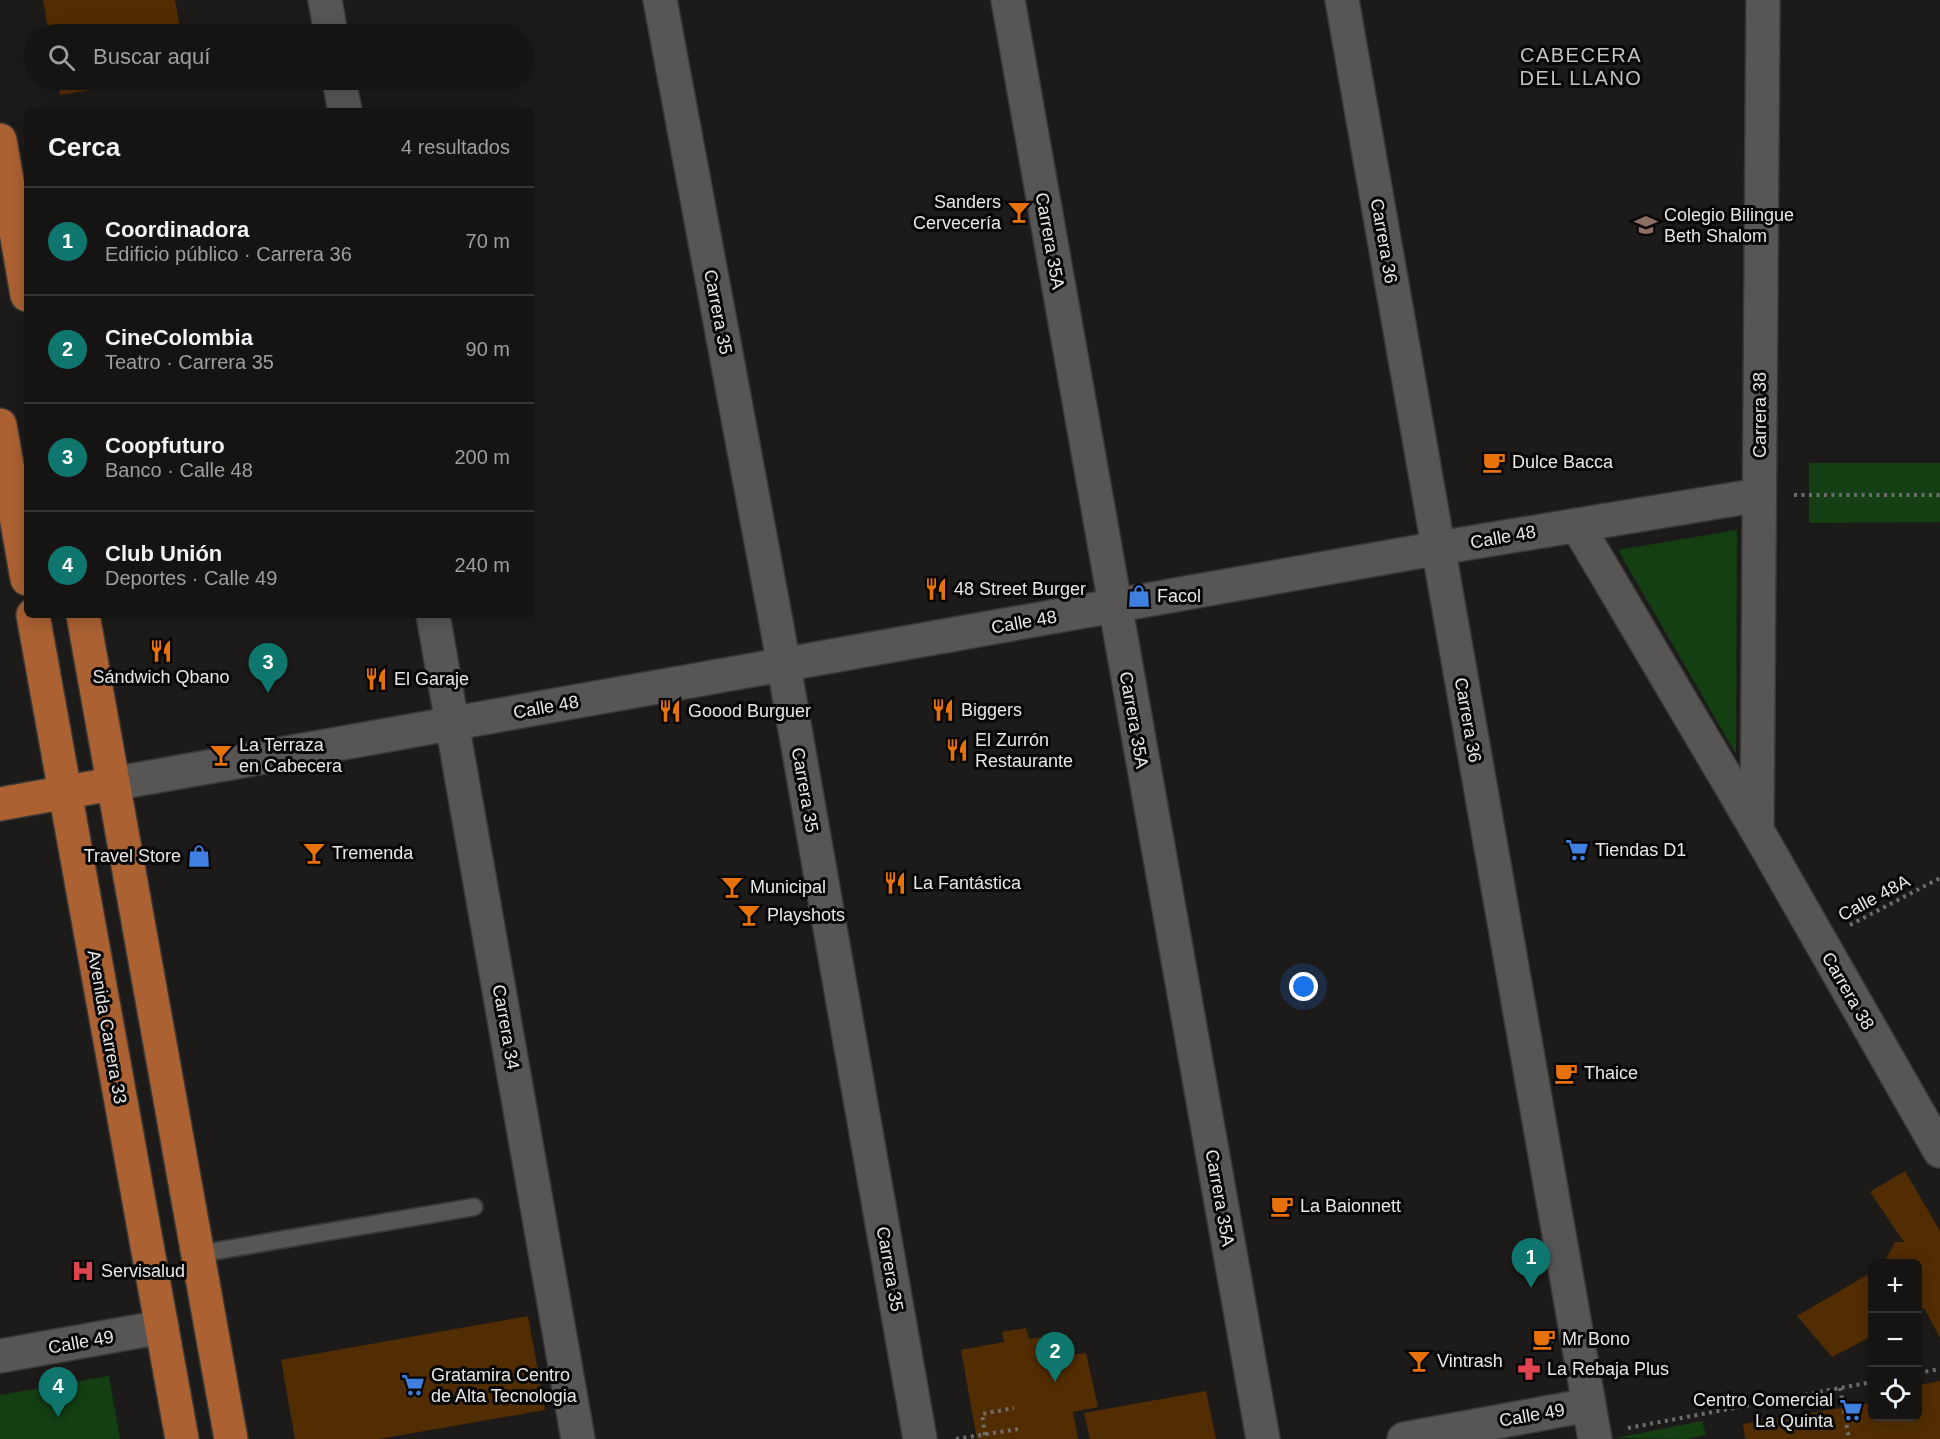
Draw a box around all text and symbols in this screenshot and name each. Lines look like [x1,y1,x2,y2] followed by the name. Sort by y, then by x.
[24,24,534,90] search box
[45,41,78,74] icon: search
[93,44,210,69] text: Buscar aquí
[1520,44,1642,89] district label: CABECERA DEL LLANO
[48,132,120,162] text: Cerca
[401,136,510,158] text: 4 resultados
[1032,191,1068,291] street label: Carrera 35A
[913,192,1002,233] place label: Sanders Cervecería
[1367,197,1401,285] street label: Carrera 36
[1006,199,1032,225] bar icon: Sanders Cervecería
[1664,205,1794,246] place label: Colegio Bilingue Beth Shalom
[1633,212,1659,238] school or university icon: Colegio Bilingue Beth Shalom
[105,217,249,242] text: Coordinadora
[62,230,73,252] text: 1
[466,230,510,252] text: 70 m
[105,243,352,265] text: Edificio público · Carrera 36
[700,268,736,356] street label: Carrera 35
[105,325,253,350] text: CineColombia
[62,338,73,360] text: 2
[466,338,510,360] text: 90 m
[105,351,274,373] text: Teatro · Carrera 35
[1750,372,1770,458] street label: Carrera 38
[105,433,225,458] text: Coopfuturo
[62,446,73,468] text: 3
[454,446,510,468] text: 200 m
[1481,449,1507,475] cafe icon: Dulce Bacca
[1512,452,1614,472] place label: Dulce Bacca
[105,459,253,481] text: Banco · Calle 48
[1469,521,1537,553] street label: Calle 48
[105,541,222,566] text: Club Unión
[62,554,73,576] text: 4
[454,554,510,576] text: 240 m
[105,567,277,589] text: Deportes · Calle 49
[923,576,949,602] restaurant icon: 48 Street Burger
[954,579,1086,599] place label: 48 Street Burger
[1126,583,1152,609] shop icon: Facol
[1157,586,1201,606] place label: Facol
[990,606,1058,638] street label: Calle 48
[148,638,174,664] restaurant icon: Sándwich Qbano
[248,644,288,693] pin: 3
[363,666,389,692] restaurant icon: El Garaje
[92,667,230,687] place label: Sándwich Qbano
[394,669,469,689] place label: El Garaje
[1116,670,1152,770] street label: Carrera 35A
[1451,676,1485,764] street label: Carrera 36
[512,691,580,723] street label: Calle 48
[930,697,956,723] restaurant icon: Biggers
[657,698,683,724] restaurant icon: Goood Burguer
[961,700,1022,720] place label: Biggers
[688,701,811,721] place label: Goood Burguer
[975,730,1073,771] place label: El Zurrón Restaurante
[239,735,343,776] place label: La Terraza en Cabecera
[944,737,970,763] restaurant icon: El Zurrón Restaurante
[208,742,234,768] bar icon: La Terraza en Cabecera
[788,746,822,834] street label: Carrera 35
[1564,837,1590,863] supermarket icon: Tiendas D1
[301,840,327,866] bar icon: Tremenda
[1595,840,1686,860] place label: Tiendas D1
[186,843,212,869] shop icon: Travel Store
[332,843,414,863] place label: Tremenda
[84,846,181,866] place label: Travel Store
[882,870,908,896] restaurant icon: La Fantástica
[1835,871,1913,925] street label: Calle 48A
[913,873,1022,893] place label: La Fantástica
[719,874,745,900] bar icon: Municipal
[750,877,826,897] place label: Municipal
[736,902,762,928] bar icon: Playshots
[767,905,845,925] place label: Playshots
[84,949,130,1105] street label: Avenida Carrera 33
[1818,949,1878,1033] street label: Carrera 38
[1289,972,1318,1001] your location
[489,983,523,1071] street label: Carrera 34
[1553,1060,1579,1086] cafe icon: Thaice
[1584,1063,1638,1083] place label: Thaice
[1202,1148,1238,1248] street label: Carrera 35A
[1269,1193,1295,1219] cafe icon: La Baionnett
[1300,1196,1401,1216] place label: La Baionnett
[873,1225,907,1313] street label: Carrera 35
[1512,1238,1550,1288] pin: 1
[70,1258,96,1284] hospital icon: Servisalud
[1868,1259,1922,1421] map controls
[1868,1259,1922,1313] button: +
[101,1261,185,1281] place label: Servisalud
[1868,1313,1922,1367] button: −
[47,1326,115,1358] street label: Calle 49
[1531,1326,1557,1352] cafe icon: Mr Bono
[1562,1329,1630,1349] place label: Mr Bono
[1036,1332,1074,1382] pin: 2
[1406,1348,1432,1374] bar icon: Vintrash
[1437,1351,1503,1371] place label: Vintrash
[1516,1356,1542,1382] pharmacy icon: La Rebaja Plus
[1547,1359,1669,1379] place label: La Rebaja Plus
[431,1365,578,1406] place label: Gratamira Centro de Alta Tecnologia
[1868,1367,1922,1421] button: locate
[38,1368,78,1417] pin: 4
[400,1372,426,1398] supermarket icon: Gratamira Centro de Alta Tecnologia
[1693,1390,1834,1431] place label: Centro Comercial La Quinta
[1838,1397,1864,1423] supermarket icon: Centro Comercial La Quinta
[1498,1399,1566,1431] street label: Calle 49

